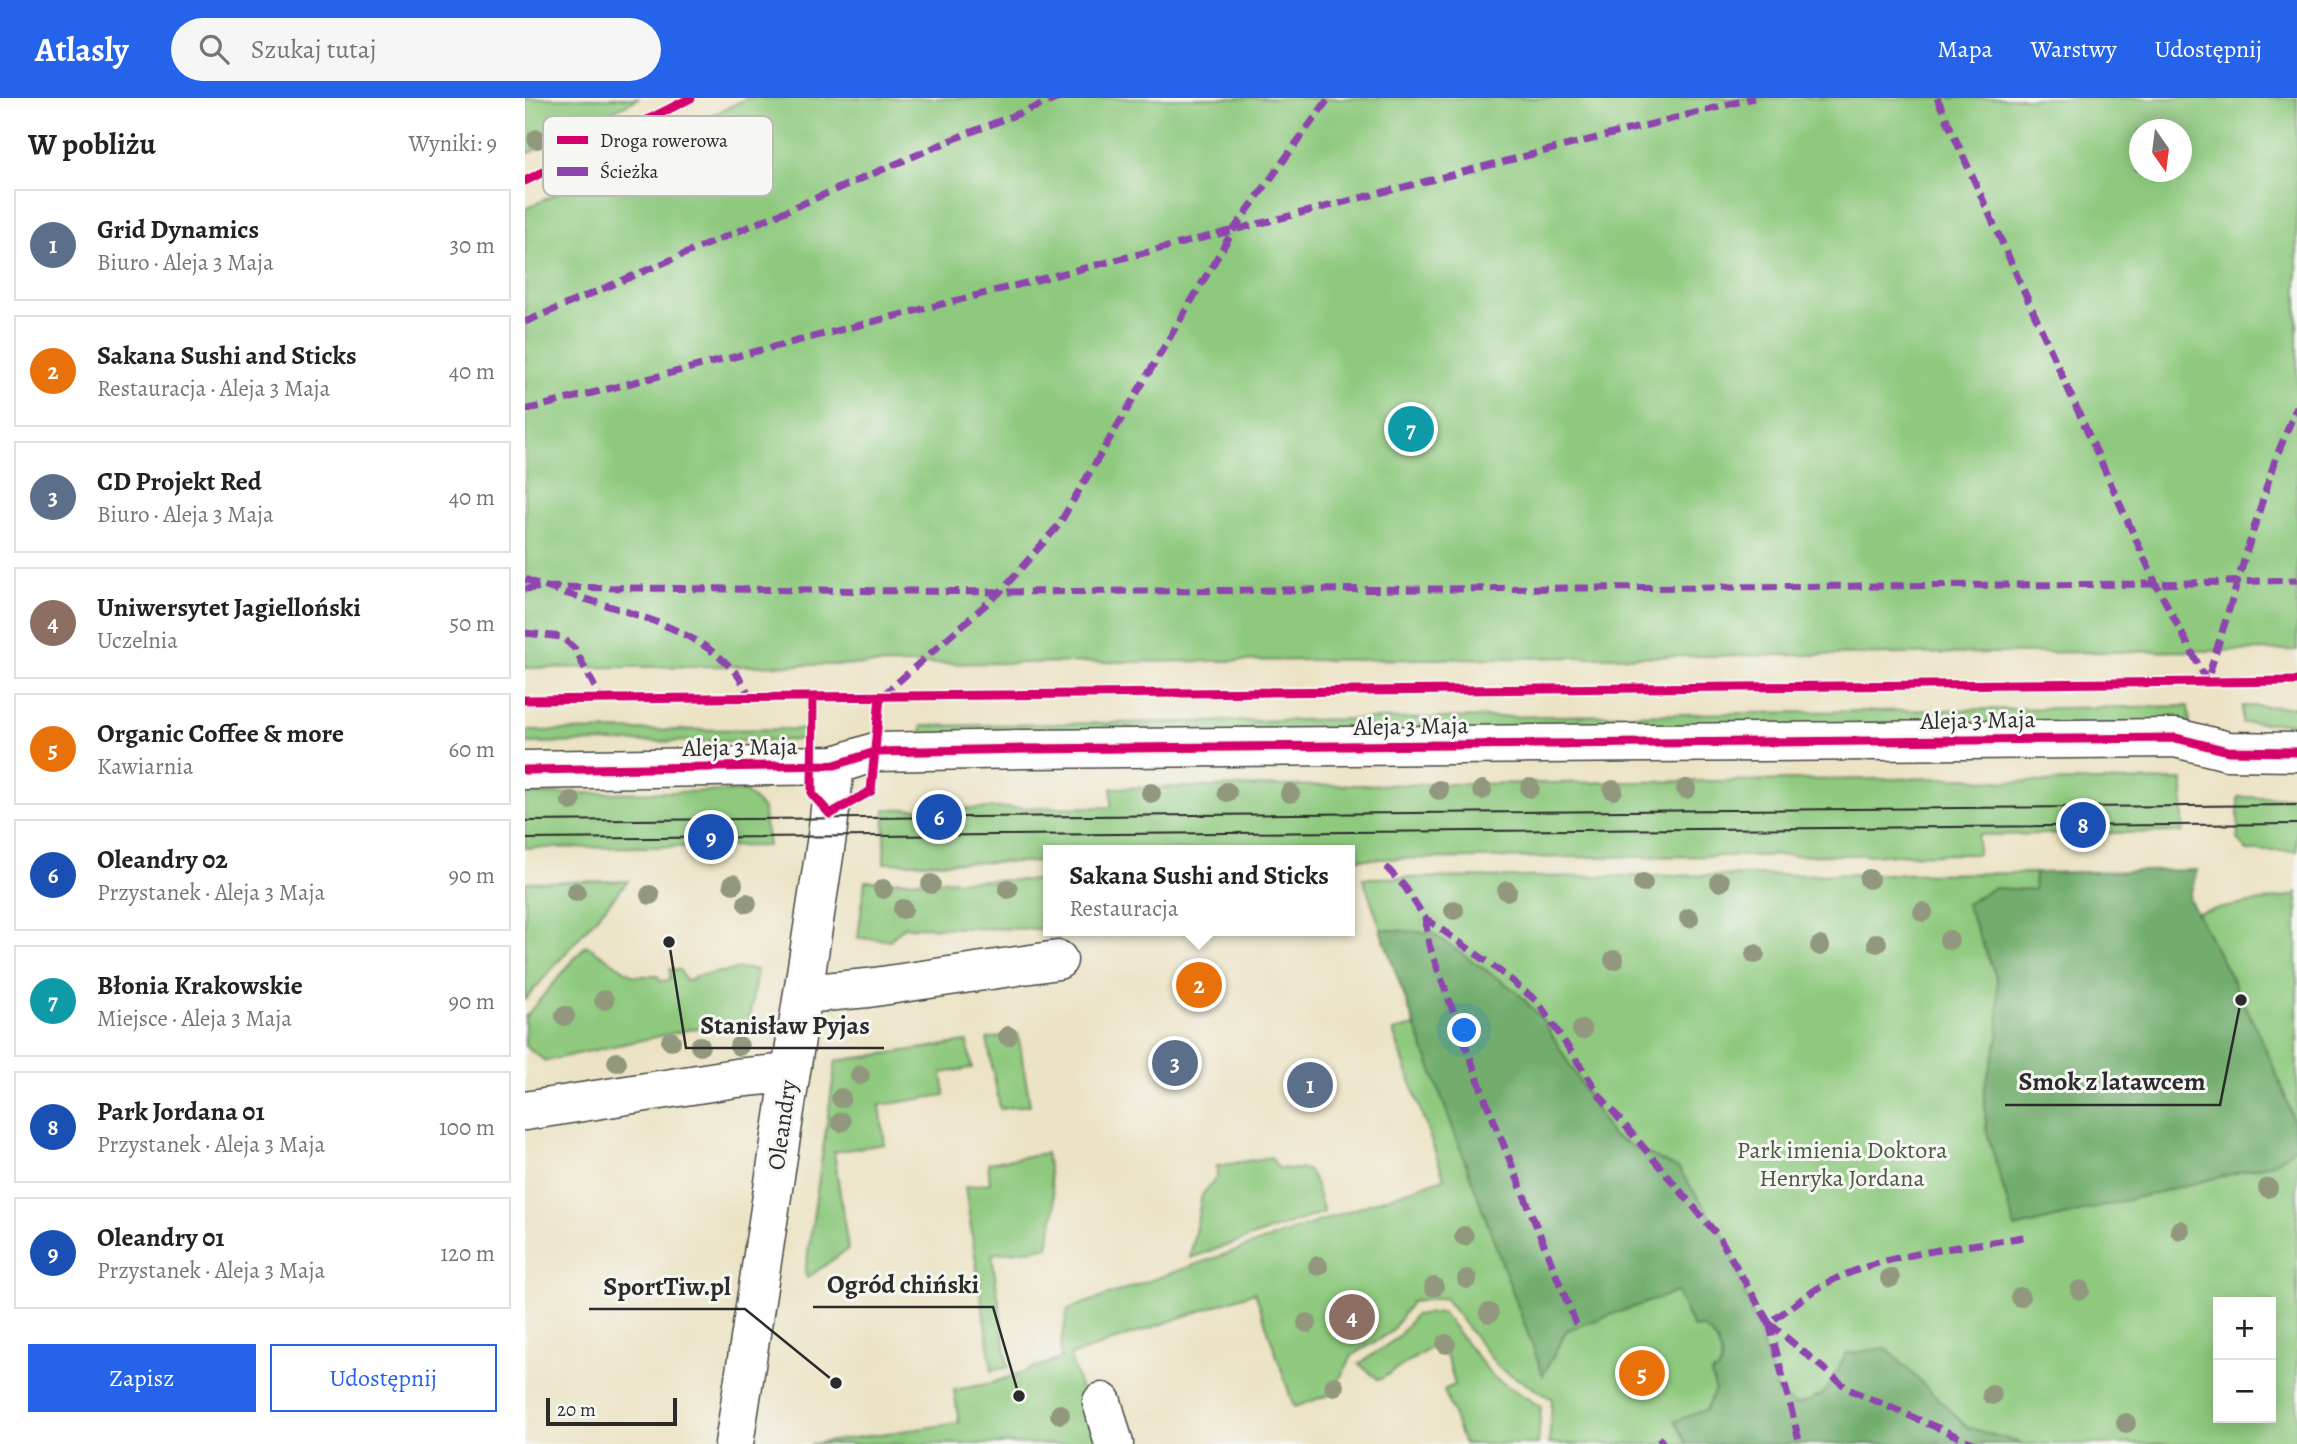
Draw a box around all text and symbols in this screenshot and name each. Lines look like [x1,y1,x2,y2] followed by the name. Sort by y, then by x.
[171,18,661,81] search box
[35,27,129,72] text: Atlasly
[195,30,233,68] icon: search
[251,32,376,67] text: Szukaj tutaj
[1937,33,1993,65] text: Mapa
[2031,33,2117,65] text: Warstwy
[2155,33,2262,65] text: Udostępnij
[543,116,773,196] legend
[2129,119,2192,182] north arrow
[28,124,156,164] text: W pobliżu
[408,128,497,159] text: Wyniki: 9
[600,128,728,154] text: Droga rowerowa
[600,159,658,185] text: Ścieżka
[97,212,259,247] text: Grid Dynamics
[49,230,57,261] text: 1
[449,230,495,261] text: 30 m
[97,247,274,278] text: Biuro · Aleja 3 Maja
[97,338,357,373] text: Sakana Sushi and Sticks
[47,356,59,387] text: 2
[449,356,495,387] text: 40 m
[97,373,330,404] text: Restauracja · Aleja 3 Maja
[1388,403,1434,455] pin: 7
[97,464,262,499] text: CD Projekt Red
[48,482,58,513] text: 3
[449,482,495,513] text: 40 m
[97,499,274,530] text: Biuro · Aleja 3 Maja
[97,590,361,625] text: Uniwersytet Jagielloński
[48,608,58,639] text: 4
[449,608,495,639] text: 50 m
[97,625,178,656] text: Uczelnia
[1919,703,2037,737] street label: Aleja 3 Maja
[1352,709,1470,743] street label: Aleja 3 Maja
[97,716,344,751] text: Organic Coffee & more
[681,730,799,764] street label: Aleja 3 Maja
[48,734,58,765] text: 5
[448,734,495,765] text: 60 m
[97,751,194,782] text: Kawiarnia
[916,791,962,843] pin: 6
[2060,799,2106,851] pin: 8
[688,811,734,863] pin: 9
[97,842,228,877] text: Oleandry 02
[1043,845,1355,936] popup
[1069,858,1329,893] text: Sakana Sushi and Sticks
[48,860,58,891] text: 6
[449,860,495,891] text: 90 m
[97,877,325,908] text: Przystanek · Aleja 3 Maja
[1069,893,1178,924] text: Restauracja
[1176,959,1222,1011] pin: 2
[97,968,303,1003] text: Błonia Krakowskie
[48,986,58,1017] text: 7
[449,986,495,1017] text: 90 m
[686,1001,884,1048] callout: Stanisław Pyjas
[97,1003,292,1034] text: Miejsce · Aleja 3 Maja
[700,1008,870,1043] text: Stanisław Pyjas
[1447,1013,1481,1047] your location
[1152,1037,1198,1089] pin: 3
[2005,1058,2220,1105] callout: Smok z latawcem
[1287,1059,1333,1111] pin: 1
[2019,1064,2206,1099] text: Smok z latawcem
[760,1078,804,1172] street label: Oleandry
[97,1094,265,1129] text: Park Jordana 01
[47,1112,59,1143] text: 8
[439,1112,495,1143] text: 100 m
[97,1129,325,1160] text: Przystanek · Aleja 3 Maja
[1737,1134,1948,1194] park label: Park imienia Doktora Henryka Jordana
[97,1220,225,1255] text: Oleandry 01
[48,1238,58,1269] text: 9
[440,1238,495,1269] text: 120 m
[97,1255,325,1286] text: Przystanek · Aleja 3 Maja
[813,1260,993,1307] callout: Ogród chiński
[589,1262,745,1309] callout: SportTiw.pl
[827,1267,979,1302] text: Ogród chiński
[603,1269,731,1304] text: SportTiw.pl
[1329,1291,1375,1343] pin: 4
[2213,1297,2276,1423] map controls
[2213,1297,2276,1360] button: +
[28,1344,256,1412] button: Zapisz
[270,1344,497,1412] button: Udostępnij
[1619,1347,1665,1399] pin: 5
[2213,1360,2276,1423] button: −
[546,1395,677,1427] scale bar
[557,1397,596,1423] text: 20 m

